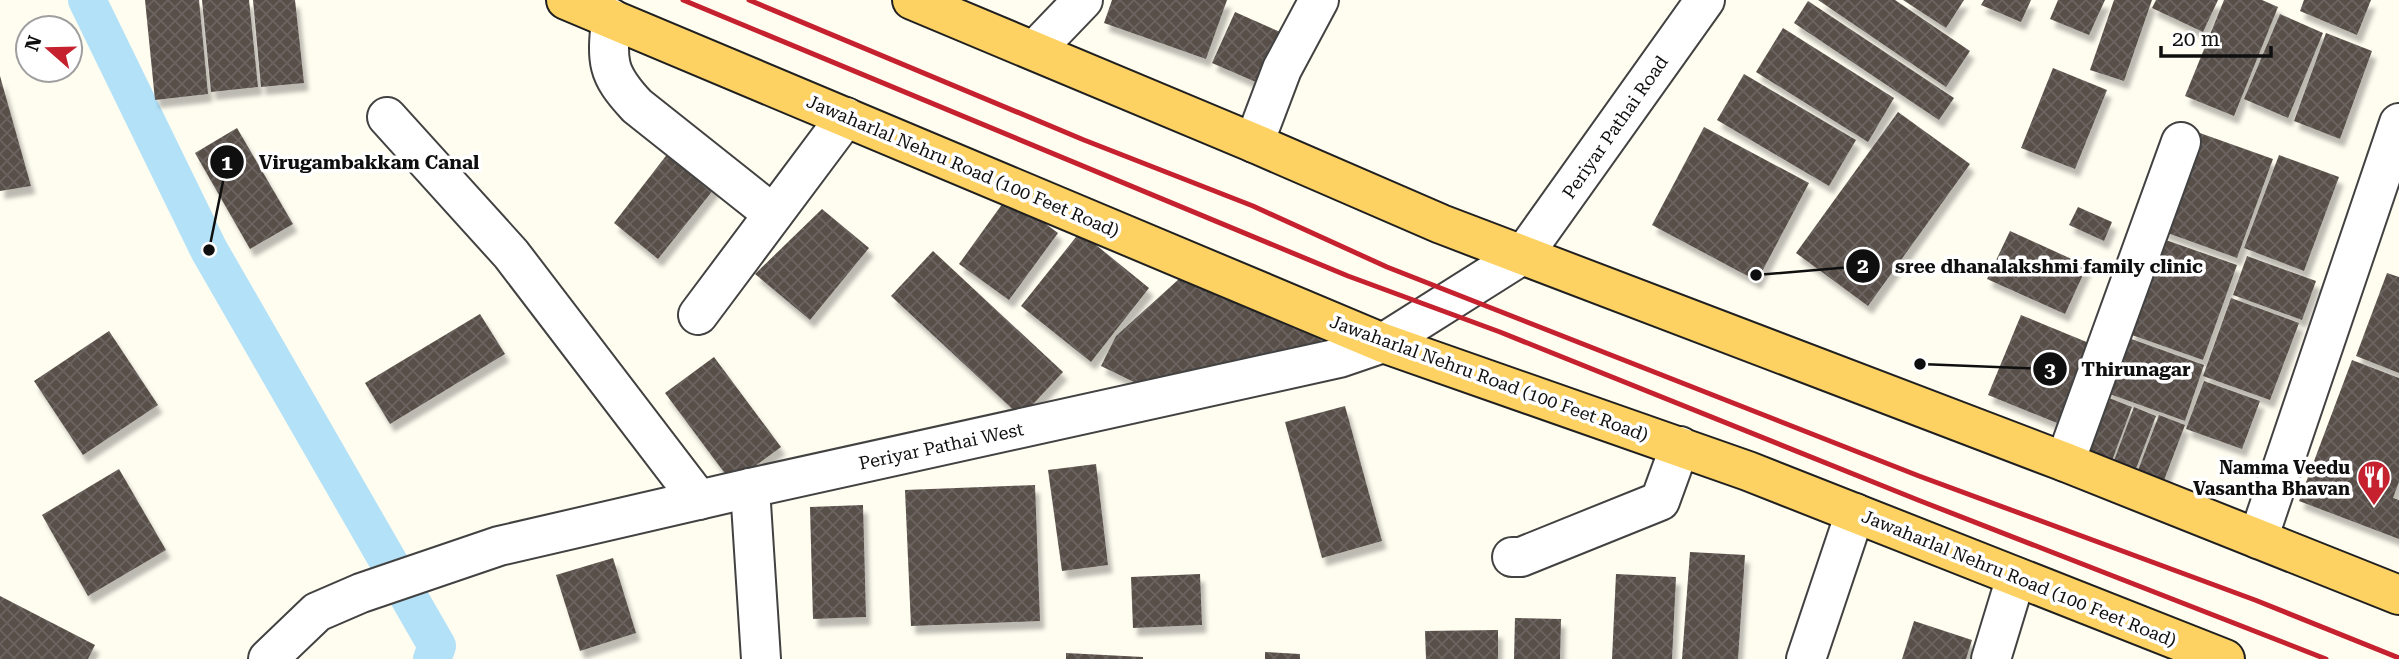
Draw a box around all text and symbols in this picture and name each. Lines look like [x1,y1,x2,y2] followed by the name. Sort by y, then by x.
[14,14,84,84] north arrow
[2161,14,2271,58] scale bar
[2172,27,2220,51] text: 20 m
[20,32,47,54] text: N
[1558,51,1672,202] street label: Periyar Pathai Road
[804,90,1122,242] street label: Jawaharlal Nehru Road (100 Feet Road)
[210,142,494,182] callout: Virugambakkam Canal
[221,151,233,175] text: 1
[259,151,479,174] text: Virugambakkam Canal
[1846,246,2217,286] callout: sree dhanalakshmi family clinic
[1857,254,1869,278] text: 2
[1895,255,2203,278] text: sree dhanalakshmi family clinic
[1327,310,1651,446] street label: Jawaharlal Nehru Road (100 Feet Road)
[2033,349,2205,389] callout: Thirunagar
[2044,358,2056,382] text: 3
[2081,358,2191,381] text: Thirunagar
[857,418,1026,474] street label: Periyar Pathai West
[2193,457,2350,499] place label: Namma Veedu Vasantha Bhavan
[2355,458,2393,507] restaurant icon: Namma Veedu Vasantha Bhavan
[1859,505,2179,651] street label: Jawaharlal Nehru Road (100 Feet Road)

